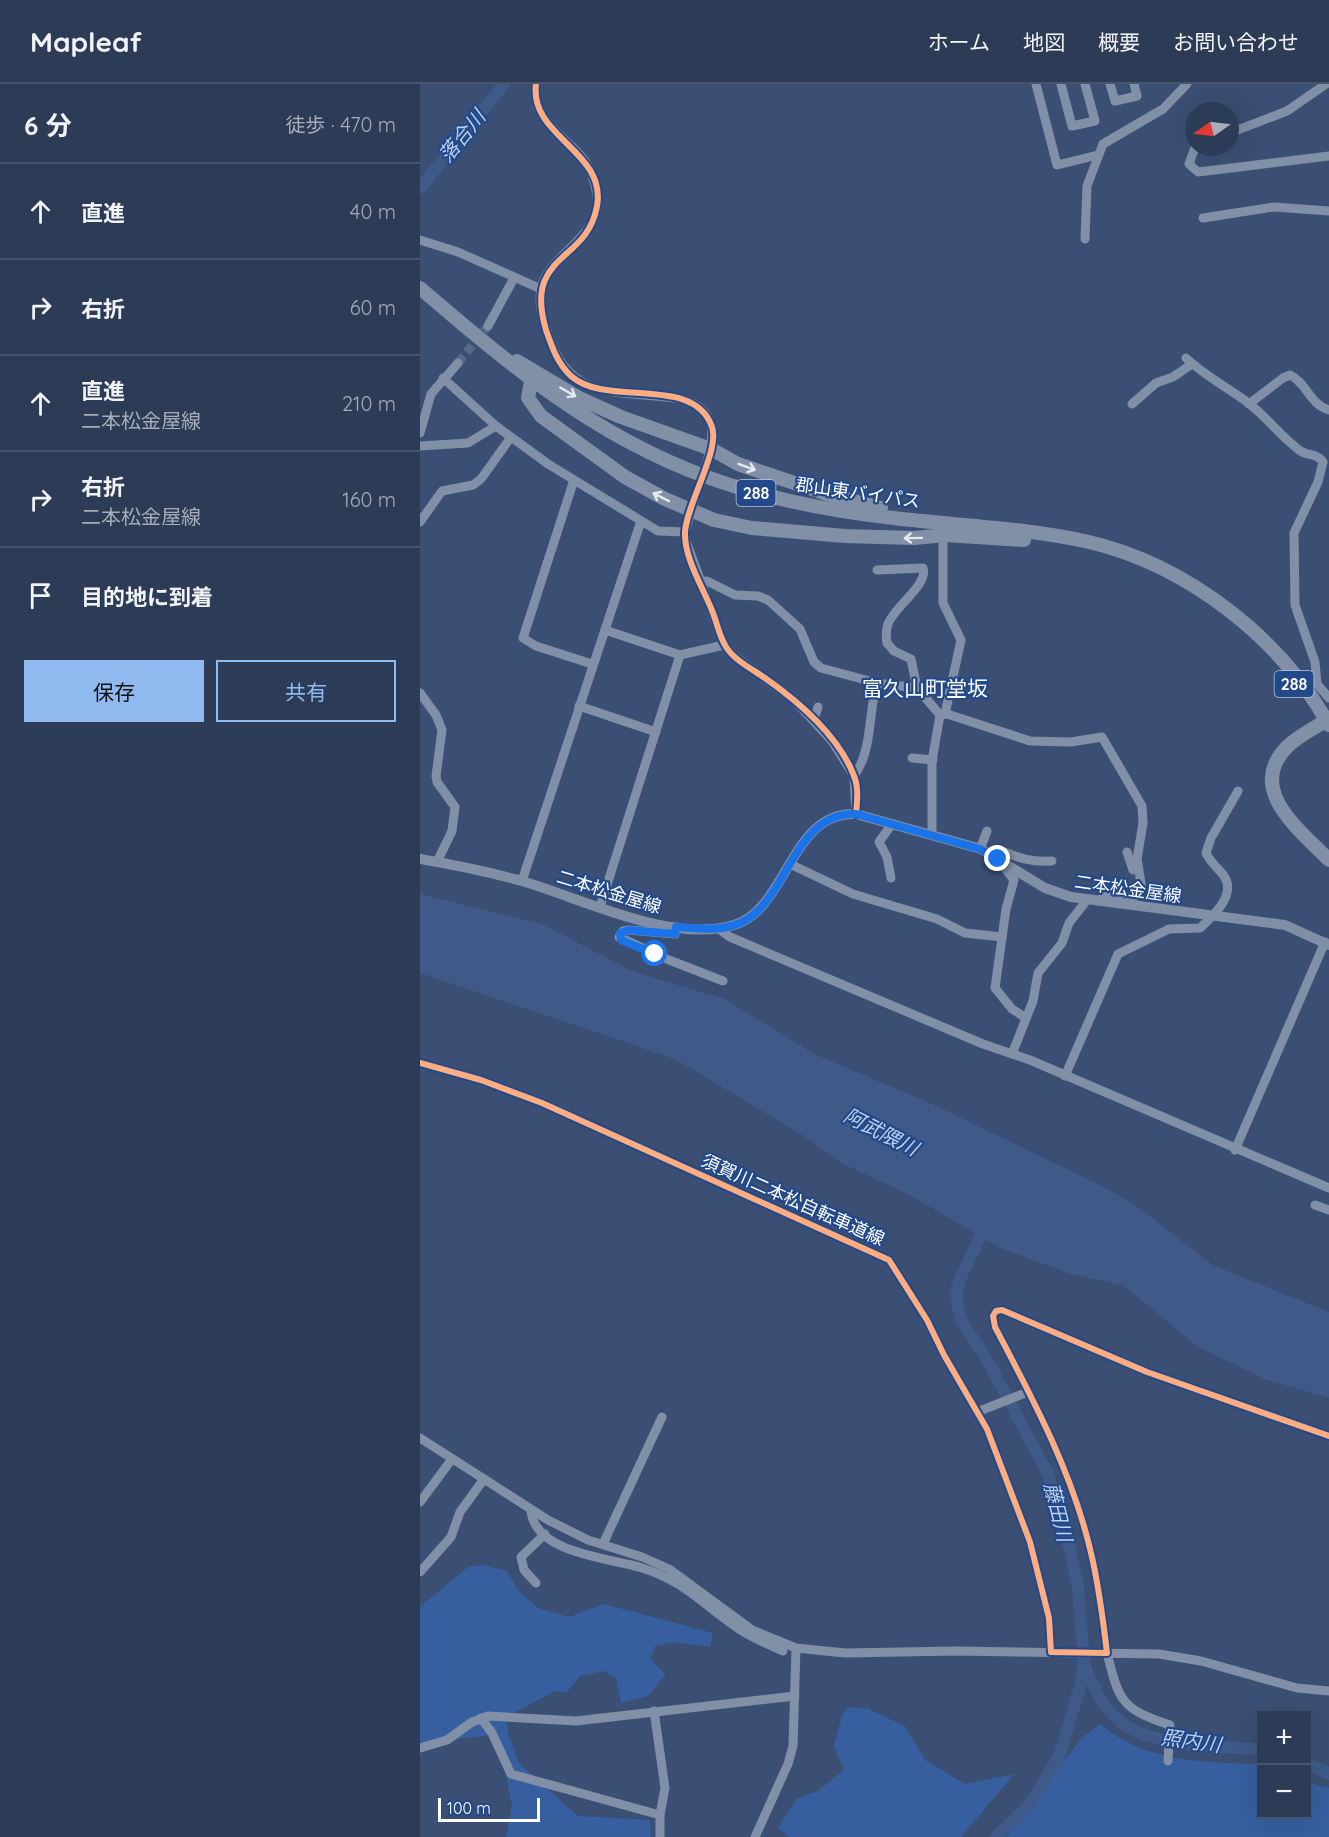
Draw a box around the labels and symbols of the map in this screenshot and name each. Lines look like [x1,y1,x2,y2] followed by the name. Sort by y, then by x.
[1185,102,1239,156] north arrow
[433,103,491,167] water label: 落合川
[559,386,576,398] one-way arrow
[737,463,756,474] one-way arrow
[794,472,922,513] street label: 郡山東バイパス
[736,480,776,506] road number: 288
[653,491,671,503] one-way arrow
[904,532,924,543] one-way arrow
[1274,671,1314,697] road number: 288
[862,675,988,701] district label: 富久山町堂坂
[984,845,1010,871] route end
[554,865,664,918] street label: 二本松金屋線
[1073,870,1183,907] street label: 二本松金屋線
[641,940,667,966] route start
[840,1102,924,1162] water label: 阿武隈川
[698,1149,888,1250] street label: 須賀川二本松自転車道線
[1039,1480,1078,1546] water label: 藤田川
[1160,1724,1224,1757] water label: 照内川
[438,1795,540,1822] scale bar

